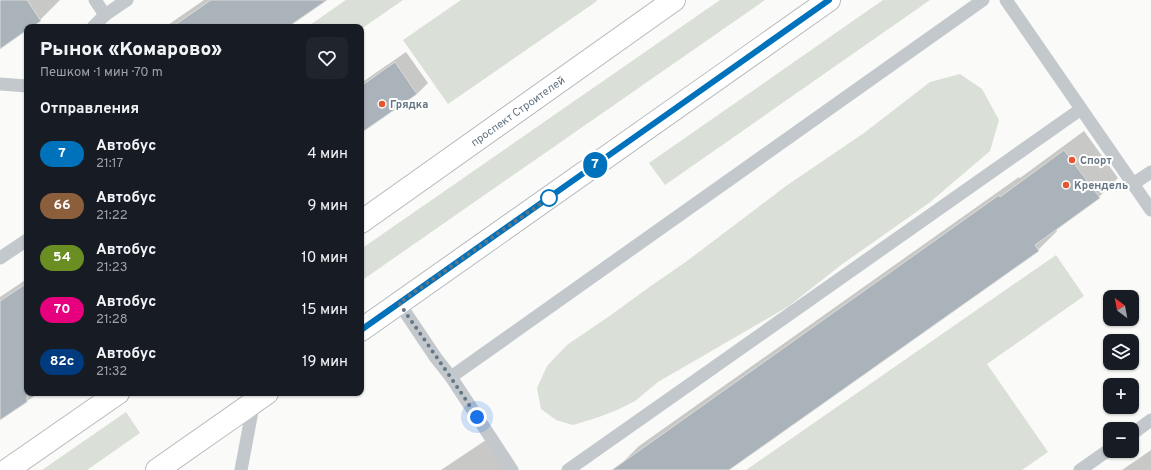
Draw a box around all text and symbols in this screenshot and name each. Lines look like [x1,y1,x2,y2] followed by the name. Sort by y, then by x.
[306,37,348,79] button: heart
[40,38,222,62] text: Рынок «Комарово»
[40,65,163,81] text: Пешком · 1 мин · 70 m
[468,74,568,150] street label: проспект Строителей
[390,98,428,112] place label: Грядка
[377,99,387,109] marker: Грядка
[40,100,139,119] text: Отправления
[96,137,156,156] text: Автобус
[58,145,66,162] text: 7
[307,145,348,164] text: 4 мин
[582,152,608,178] line badge: 7
[1080,154,1112,168] place label: Спорт
[1067,155,1077,165] marker: Спорт
[96,156,123,172] text: 21:17
[591,156,599,173] text: 7
[1074,179,1128,193] place label: Крендель
[1061,180,1071,190] marker: Крендель
[96,189,156,208] text: Автобус
[540,189,558,207] unlabelled marker
[53,197,71,214] text: 66
[308,197,348,216] text: 9 мин
[96,208,128,224] text: 21:22
[96,241,156,260] text: Автобус
[53,249,71,266] text: 54
[301,249,348,268] text: 10 мин
[96,260,128,276] text: 21:23
[1103,290,1139,326] north arrow
[1103,290,1139,458] map controls
[96,293,156,312] text: Автобус
[54,301,70,318] text: 70
[302,301,348,320] text: 15 мин
[96,312,128,328] text: 21:28
[1103,334,1139,370] button: layers
[96,345,156,364] text: Автобус
[50,353,74,370] text: 82с
[302,353,348,372] text: 19 мин
[96,364,127,380] text: 21:32
[1103,378,1139,414] button: +
[467,407,487,427] your location
[1103,422,1139,458] button: −

